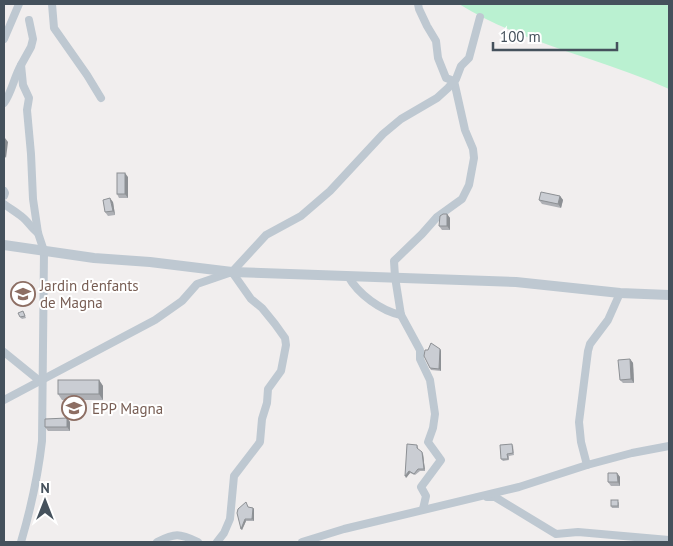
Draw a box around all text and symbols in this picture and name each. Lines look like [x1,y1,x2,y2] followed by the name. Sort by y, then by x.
[493,20,617,52] scale bar
[500,27,541,46] text: 100 m
[39,276,139,312] place label: Jardin d'enfants de Magna
[10,281,36,307] school or university icon: Jardin d'enfants de Magna
[61,395,87,421] school or university icon: EPP Magna
[92,399,163,418] place label: EPP Magna
[20,476,70,526] north arrow
[40,479,50,497] text: N

